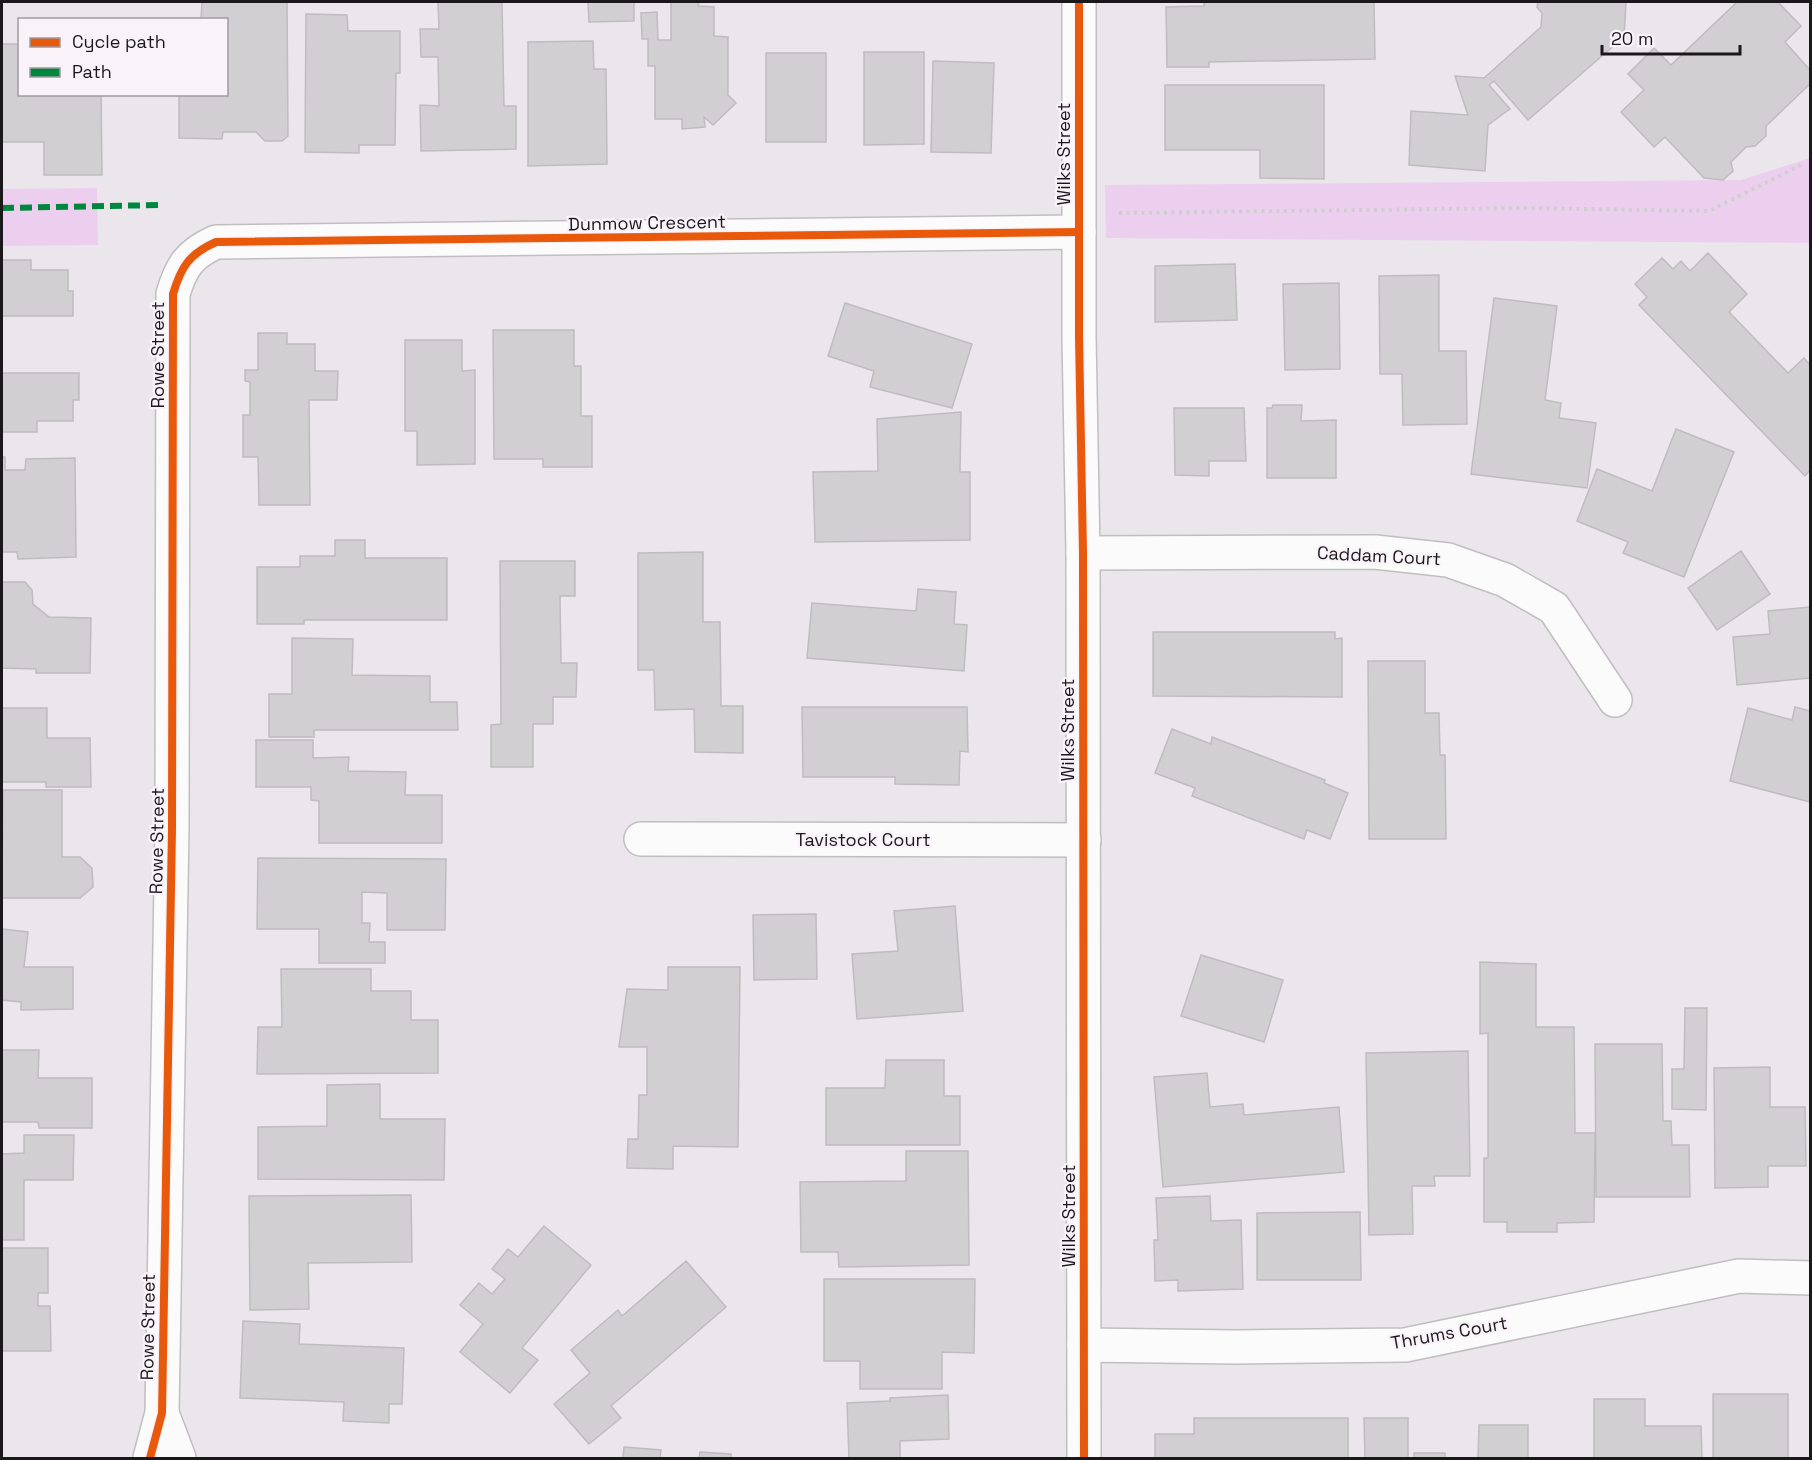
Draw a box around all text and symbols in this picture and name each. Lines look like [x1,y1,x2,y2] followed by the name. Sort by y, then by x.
[18,18,228,96] legend
[1602,18,1740,56] scale bar
[1611,27,1654,50] text: 20 m
[72,30,166,53] text: Cycle path
[72,60,112,83] text: Path
[1052,102,1075,206] street label: Wilks Street
[568,210,726,235] street label: Dunmow Crescent
[146,302,169,408] street label: Rowe Street
[1316,541,1442,570] street label: Caddam Court
[1056,678,1079,782] street label: Wilks Street
[144,787,169,895] street label: Rowe Street
[795,828,931,851] street label: Tavistock Court
[1057,1164,1080,1268] street label: Wilks Street
[135,1273,160,1381] street label: Rowe Street
[1389,1311,1509,1354] street label: Thrums Court

